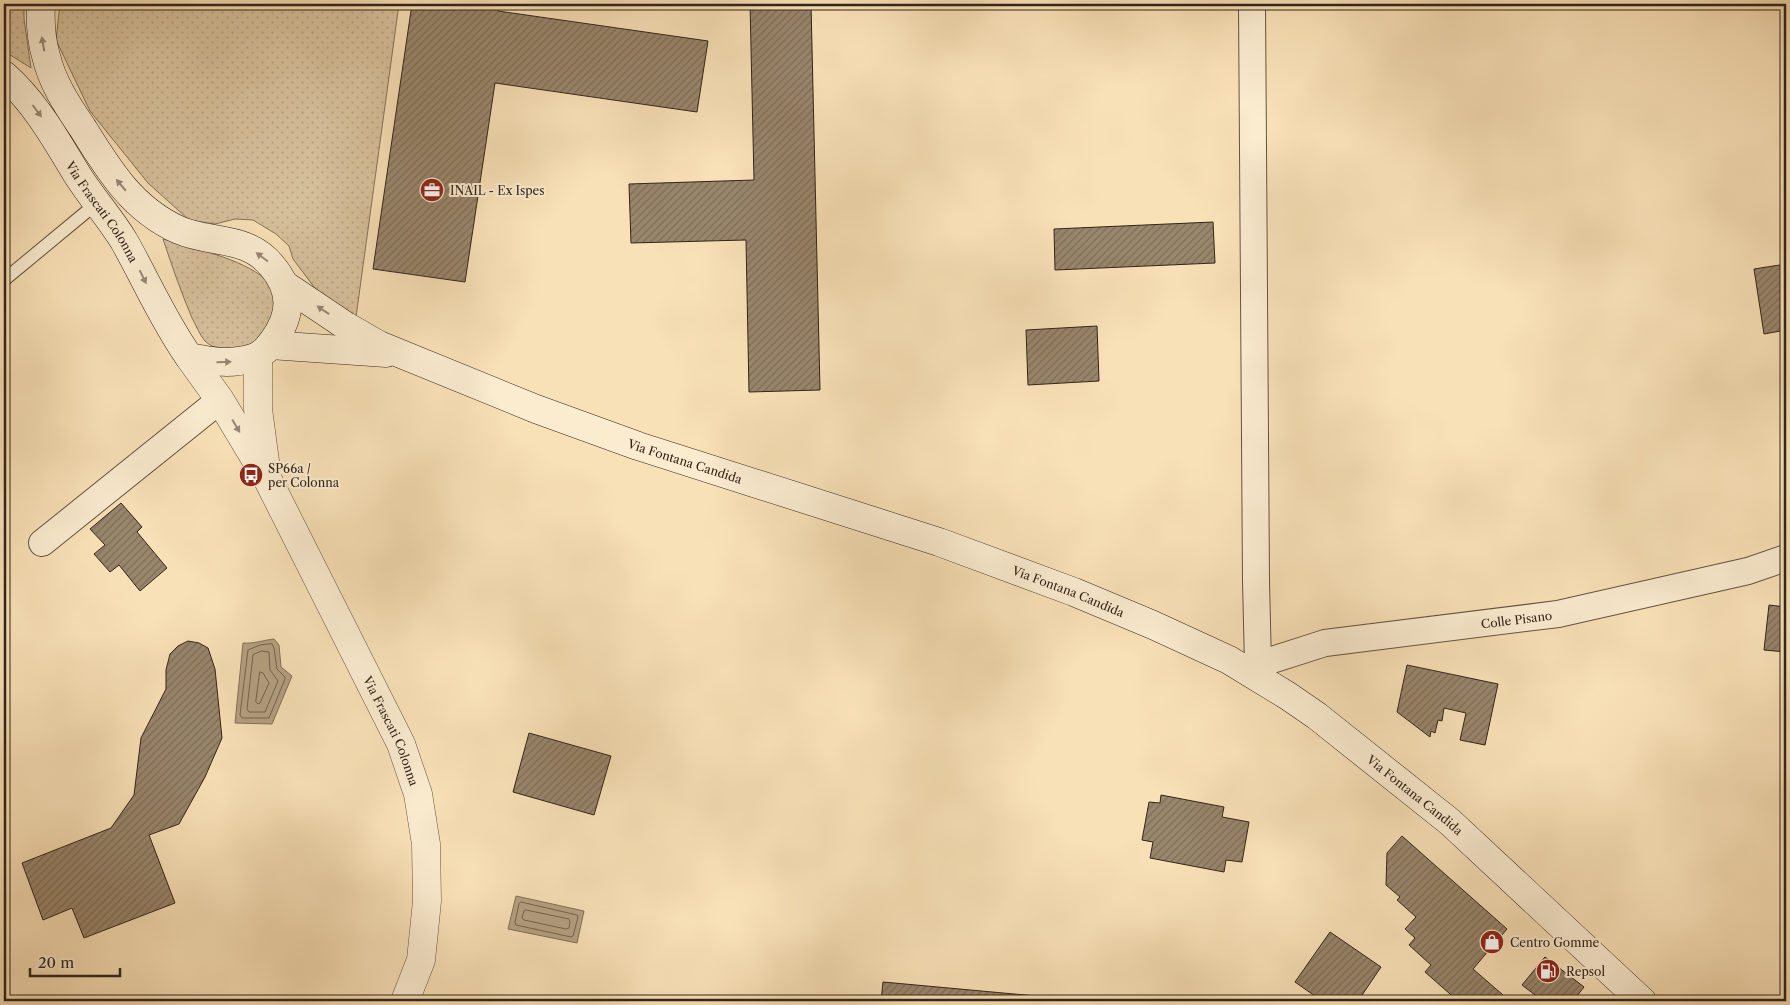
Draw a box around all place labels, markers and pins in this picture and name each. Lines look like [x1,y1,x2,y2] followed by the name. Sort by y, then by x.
[419,177,445,203] office icon: INAIL - Ex Ispes
[450,183,545,198] place label: INAIL - Ex Ispes
[268,461,340,490] place label: SP66a / per Colonna
[238,462,264,488] bus stop icon: SP66a / per Colonna
[1479,929,1505,955] shop icon: Centro Gomme
[1510,935,1600,950] place label: Centro Gomme
[1535,958,1561,984] fuel station icon: Repsol
[1566,964,1605,979] place label: Repsol

